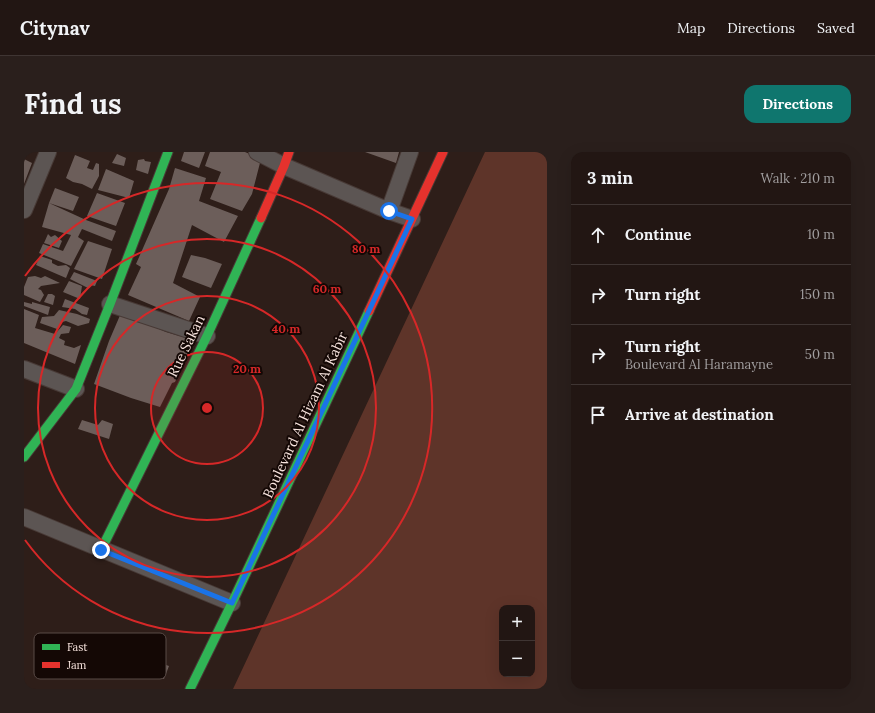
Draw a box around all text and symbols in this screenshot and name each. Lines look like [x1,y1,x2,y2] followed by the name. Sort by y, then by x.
[20,16,90,40] text: Citynav
[677,19,705,37] text: Map
[727,19,795,37] text: Directions
[817,19,855,37] text: Saved
[744,85,851,123] button: Directions
[24,86,122,122] text: Find us
[587,167,633,189] text: 3 min
[760,170,835,187] text: Walk · 210 m
[380,202,398,220] route start
[587,224,609,246] icon: ahead
[625,225,691,244] text: Continue
[807,226,835,243] text: 10 m
[352,241,380,256] text: 80 m
[313,281,341,296] text: 60 m
[587,284,609,306] icon: right
[625,285,701,304] text: Turn right
[800,286,835,303] text: 150 m
[163,312,209,380] street label: Rue Sakan
[272,321,300,336] text: 40 m
[258,329,352,501] street label: Boulevard Al Hizam Al Kabir
[625,337,701,356] text: Turn right
[587,344,609,366] icon: right
[805,346,835,363] text: 50 m
[625,356,773,373] text: Boulevard Al Haramayne
[233,361,261,376] text: 20 m
[200,401,214,415] centre of rings
[587,404,609,426] icon: arrive
[625,405,774,424] text: Arrive at destination
[92,541,110,559] route end
[499,605,535,677] map controls
[499,605,535,641] button: +
[34,633,166,679] legend
[67,640,88,654] text: Fast
[499,641,535,677] button: −
[66,658,87,672] text: Jam

